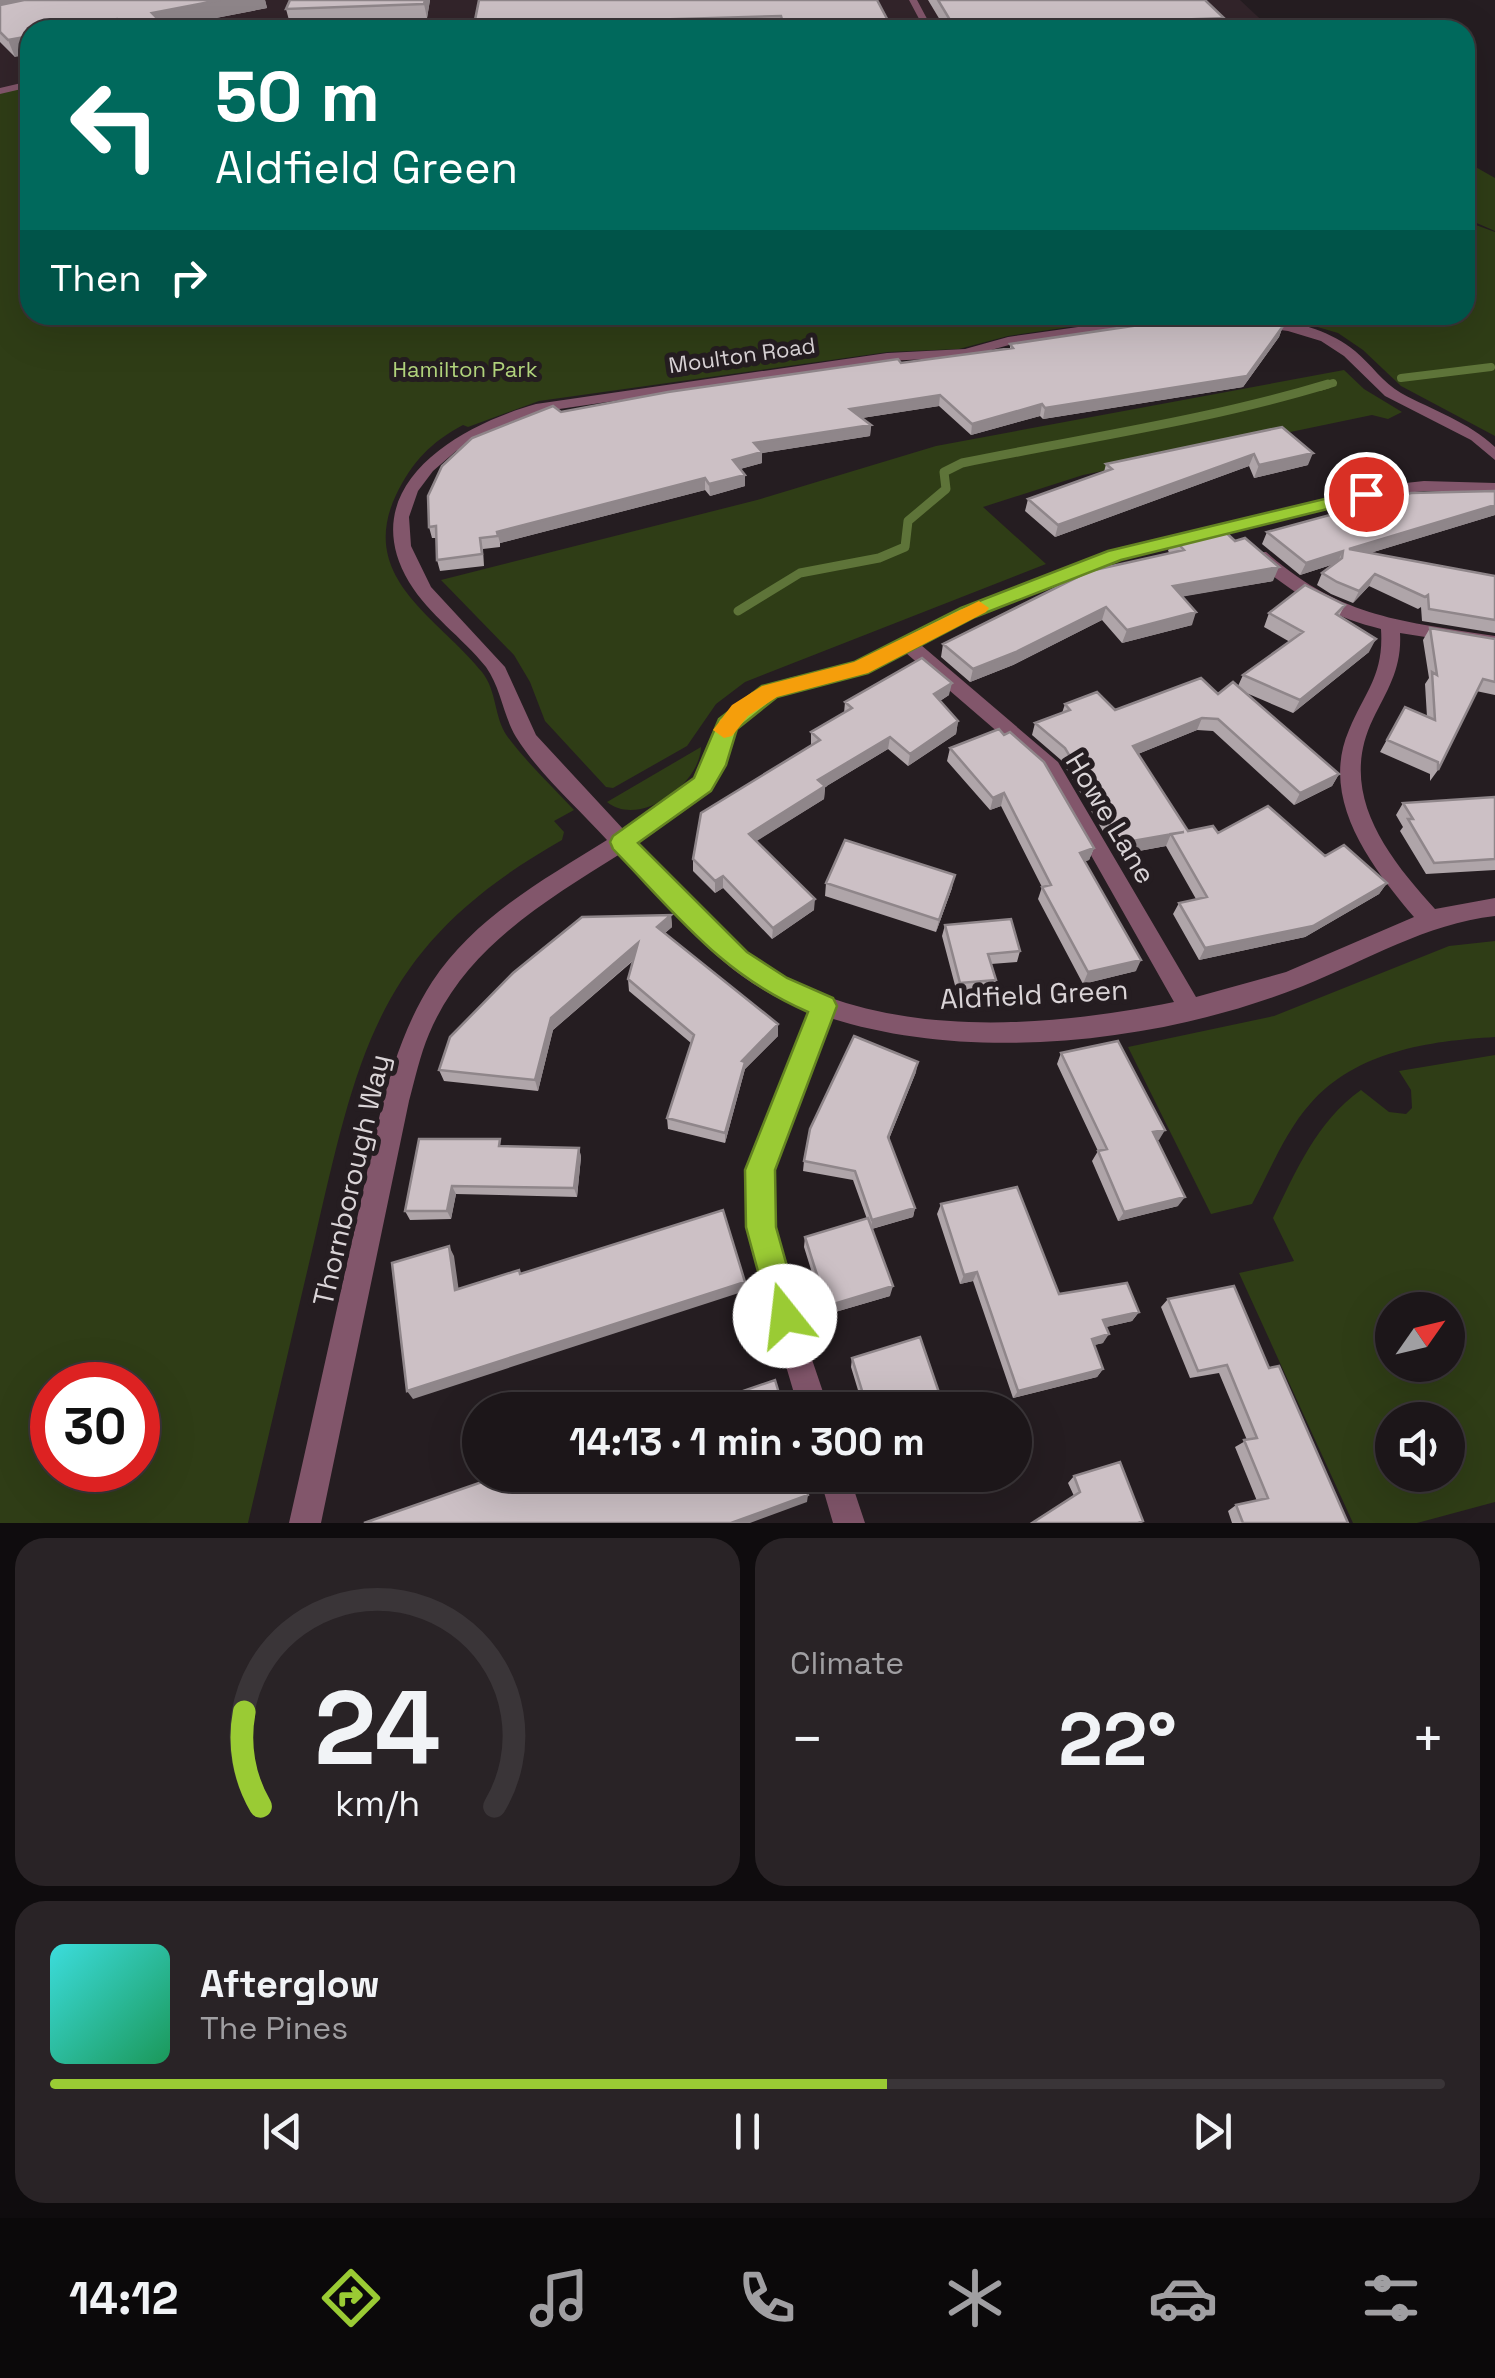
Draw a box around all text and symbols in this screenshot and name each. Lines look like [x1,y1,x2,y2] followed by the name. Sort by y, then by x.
[215,52,380,141] text: 50 m
[50,60,180,190] icon: left
[215,139,518,196] text: Aldfield Green
[161,250,216,305] icon: right
[50,254,141,302] text: Then
[667,331,817,379] street label: Moulton Road
[393,355,538,383] park label: Hamilton Park
[1324,452,1409,537] pin
[1339,467,1394,522] icon: arrive
[1058,746,1164,890] street label: Howe Lane
[939,971,1129,1017] street label: Aldfield Green
[304,1050,398,1310] street label: Thornborough Way
[733,1264,837,1368] position arrow
[1375,1292,1465,1382] north arrow
[1375,1292,1465,1492] map controls
[30,1362,160,1492] speed limit sign: 30
[1375,1402,1465,1492] button: sound
[569,1418,925,1466] text: 14:13 · 1 min · 300 m
[790,1643,904,1683] text: Climate
[314,1662,441,1794] text: 24
[1058,1691,1177,1787] text: 22°
[790,1704,824,1774] text: −
[1411,1704,1445,1774] text: +
[335,1781,420,1826] text: km/h
[200,1960,380,2008] text: Afterglow
[200,2008,348,2048] text: The Pines
[255,2104,310,2159] icon: previous
[720,2104,775,2159] icon: pause
[1185,2104,1240,2159] icon: next
[316,2263,386,2333] icon: directions
[524,2263,594,2333] icon: music
[732,2263,802,2333] icon: phone
[940,2263,1010,2333] icon: climate
[1148,2263,1218,2333] icon: car
[1356,2263,1426,2333] icon: filters
[69,2270,178,2327] text: 14:12

